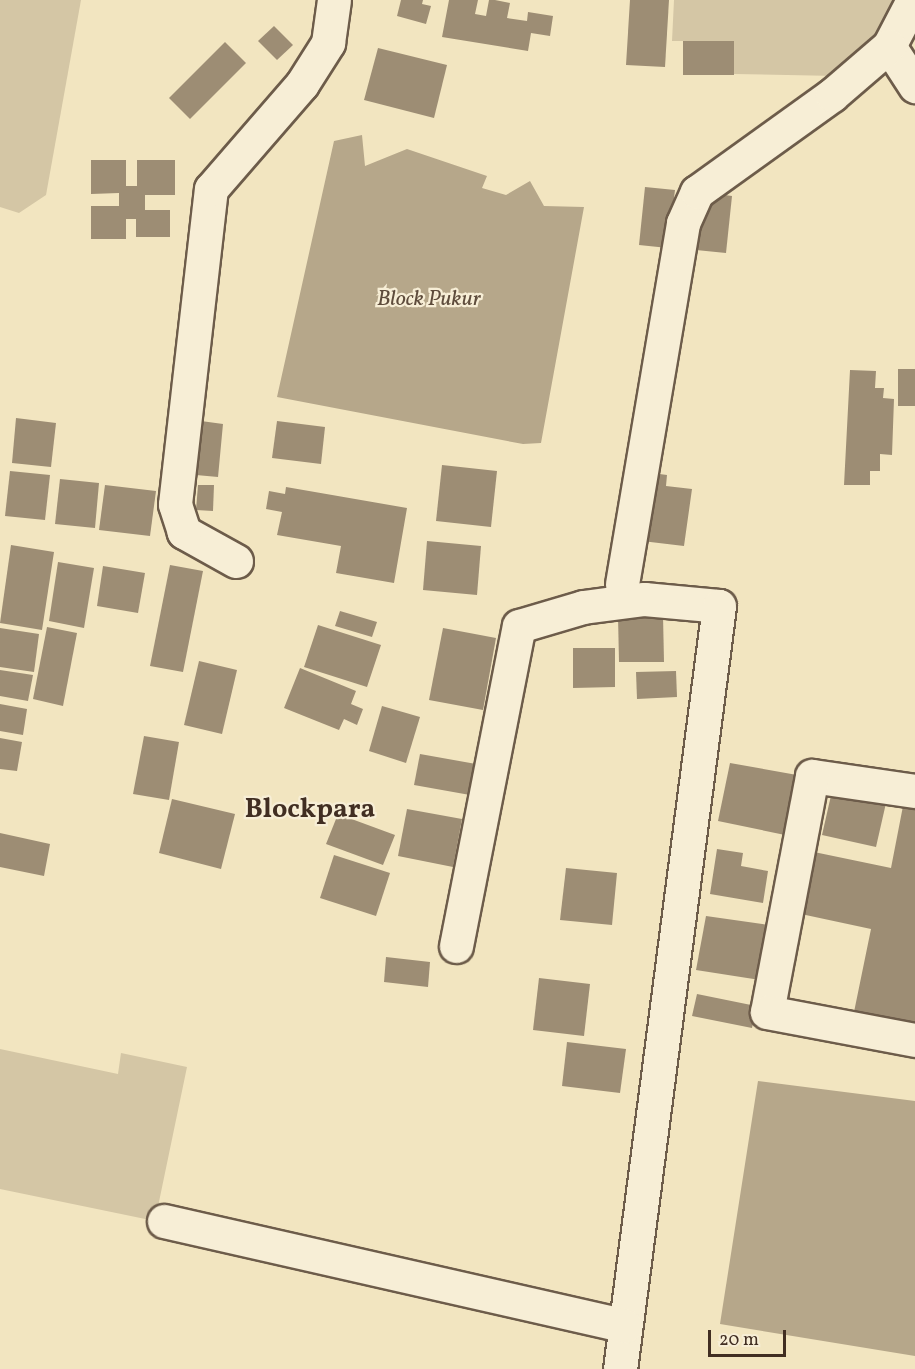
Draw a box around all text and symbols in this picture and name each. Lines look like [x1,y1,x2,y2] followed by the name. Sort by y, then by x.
[377,287,481,313] water label: Block Pukur
[245,795,375,827] district label: Blockpara
[711,1318,789,1356] scale bar
[719,1328,759,1353] text: 20 m

